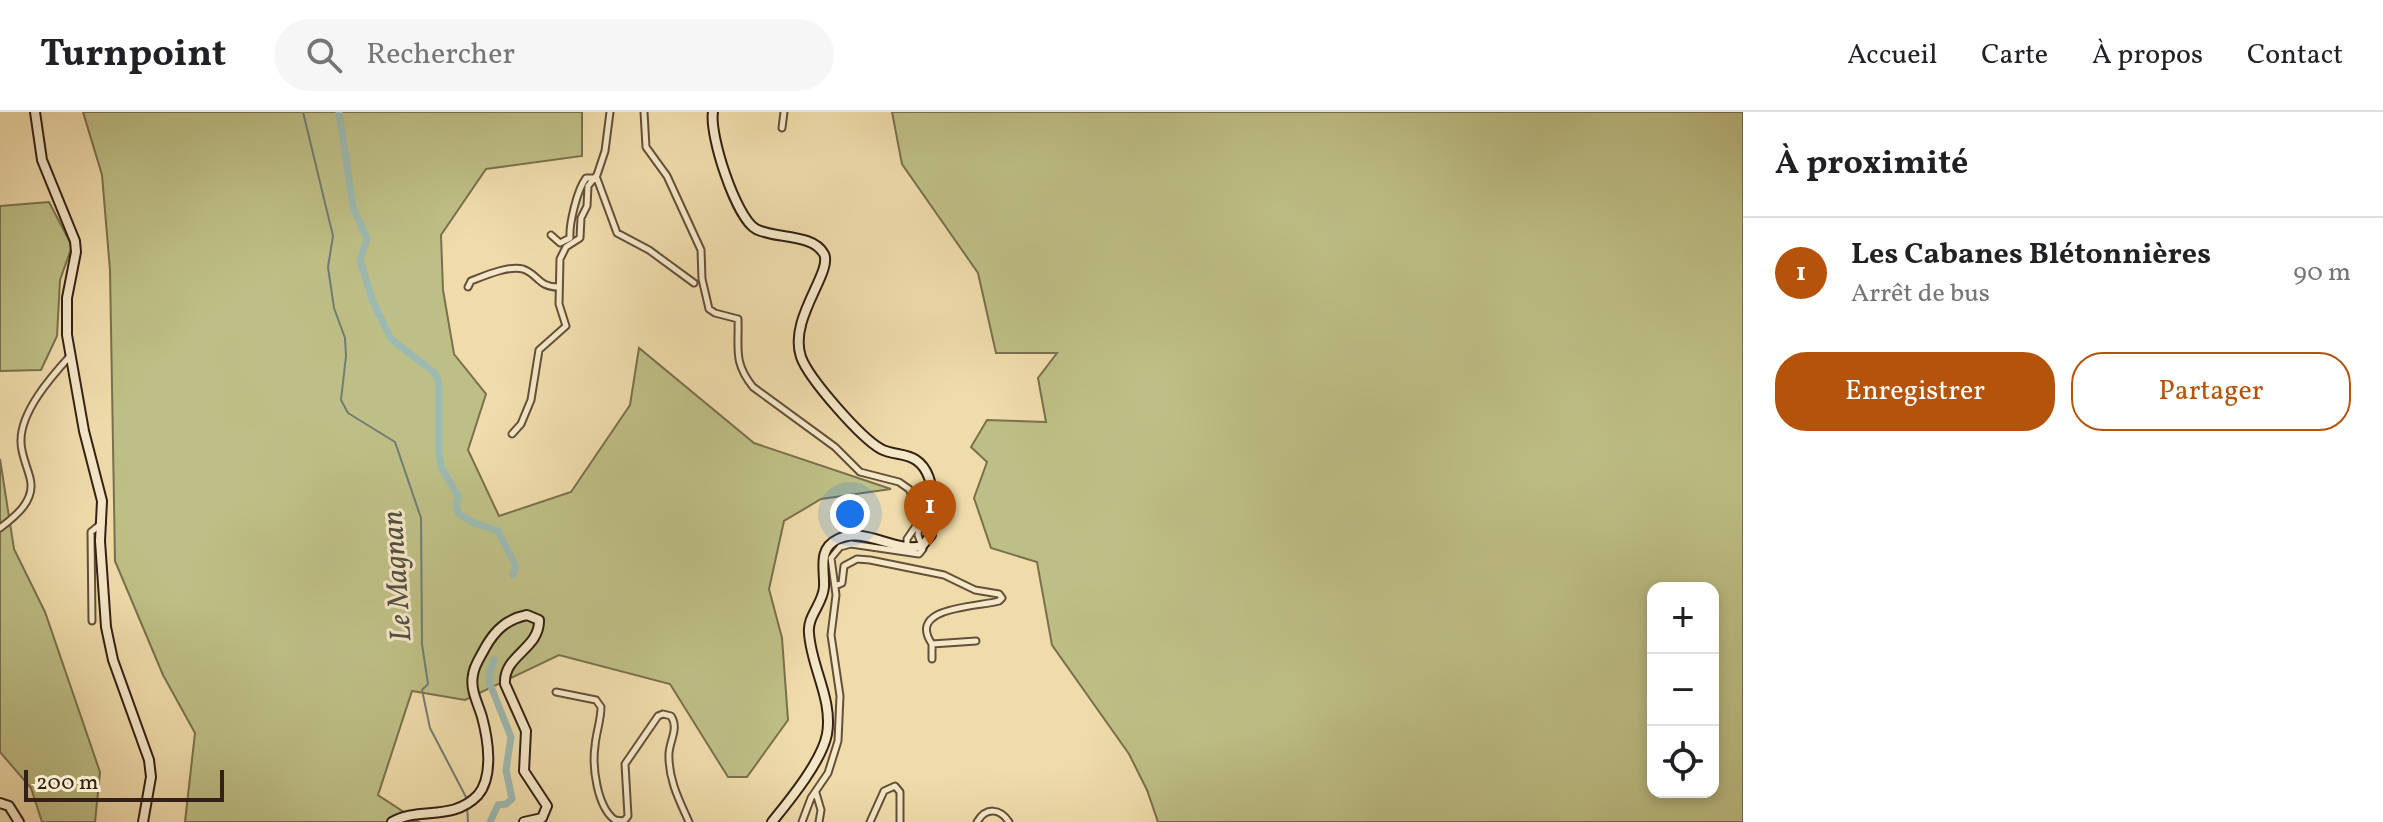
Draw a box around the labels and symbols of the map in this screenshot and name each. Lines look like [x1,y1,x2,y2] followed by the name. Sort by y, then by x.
[904,480,956,546] pin: 1
[830,494,870,534] your location
[372,509,424,643] water label: Le Magnan
[24,766,224,802] scale bar

